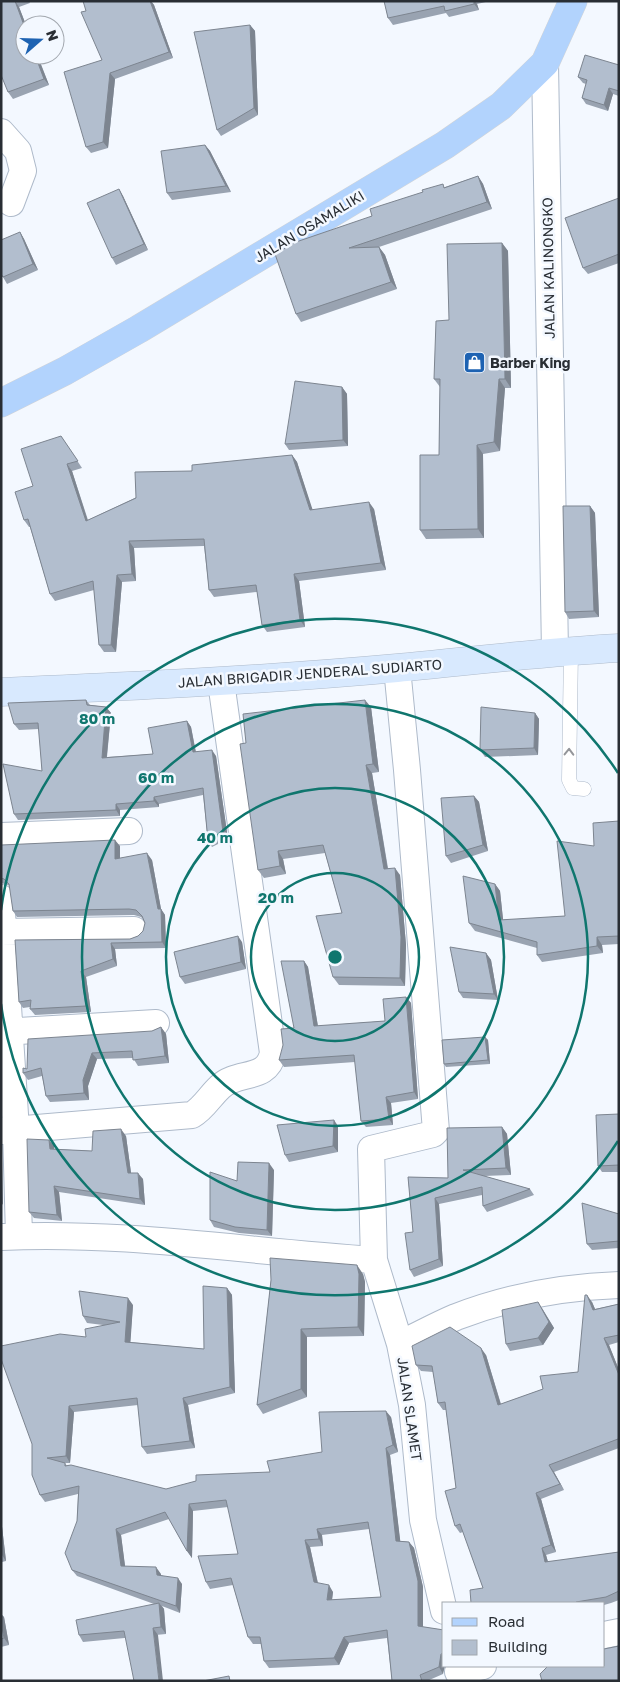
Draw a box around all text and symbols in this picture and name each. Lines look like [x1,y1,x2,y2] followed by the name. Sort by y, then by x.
[15,15,65,65] north arrow
[43,27,62,43] text: N
[251,187,367,265] street label: JALAN OSAMALIKI
[538,197,558,339] street label: JALAN KALINONGKO
[462,350,486,374] shop icon: Barber King
[490,354,570,371] place label: Barber King
[177,655,443,691] street label: JALAN BRIGADIR JENDERAL SUDIARTO
[79,709,115,727] text: 80 m
[563,748,574,756] one-way arrow
[138,768,174,786] text: 60 m
[197,828,233,846] text: 40 m
[258,888,294,906] text: 20 m
[326,948,344,966] centre of rings
[394,1356,426,1462] street label: JALAN SLAMET
[442,1602,605,1667] legend
[488,1612,525,1630] text: Road
[488,1637,548,1655] text: Building

